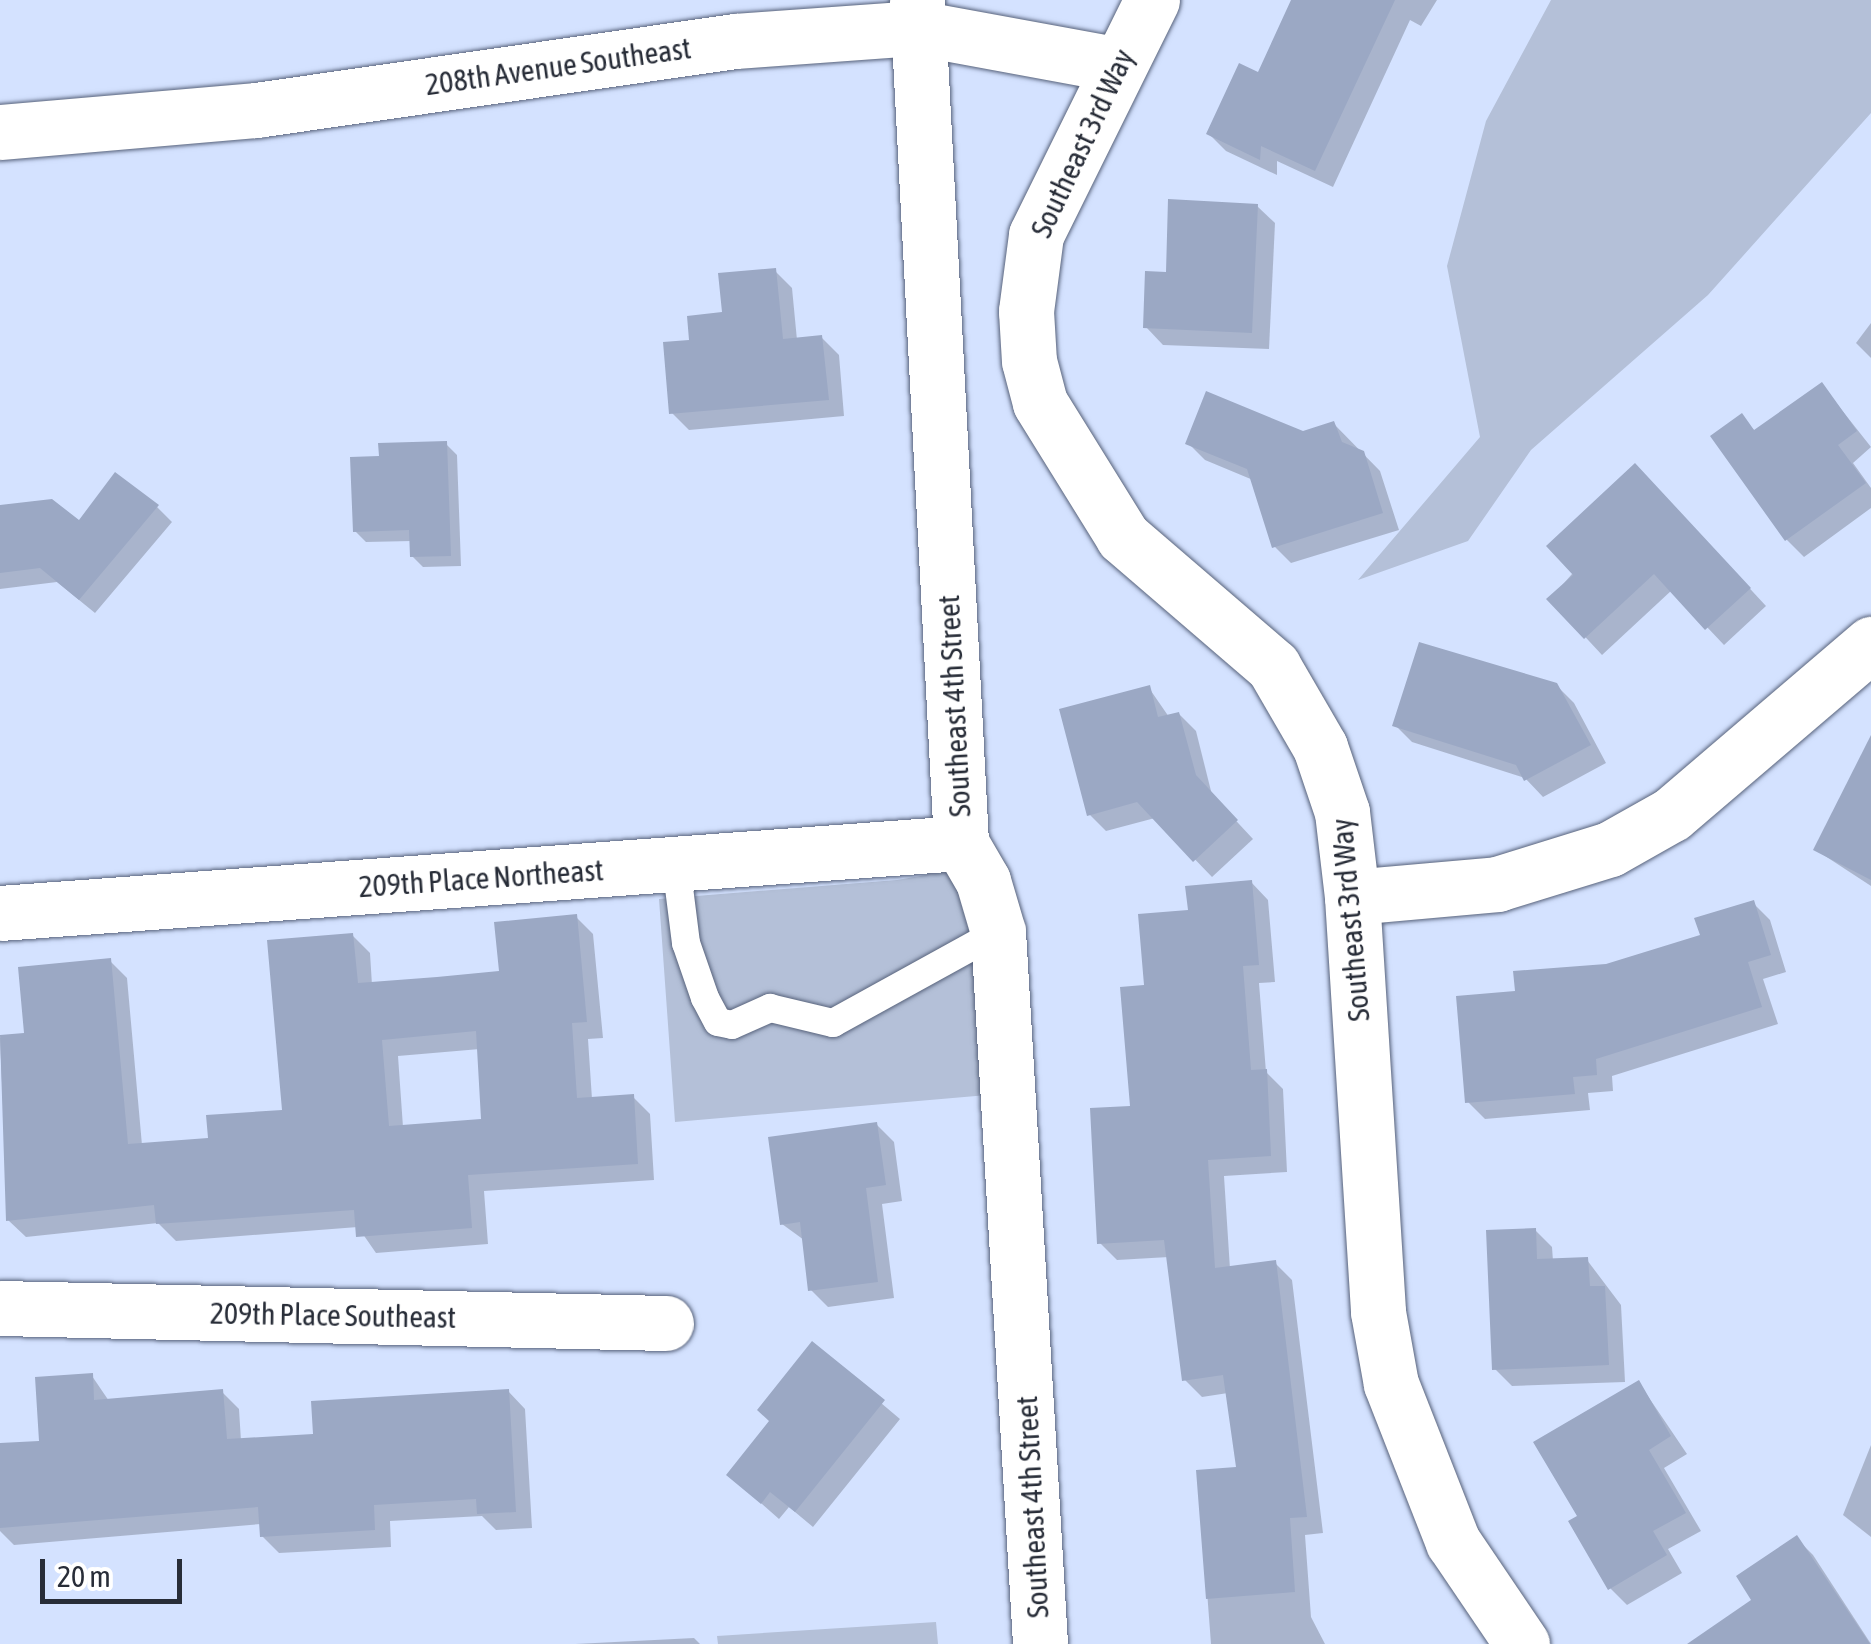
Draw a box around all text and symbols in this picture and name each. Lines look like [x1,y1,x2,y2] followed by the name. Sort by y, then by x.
[423,30,693,102] street label: 208th Avenue Southeast
[1023,43,1141,243] street label: Southeast 3rd Way
[930,594,978,818] street label: Southeast 4th Street
[1323,817,1377,1023] street label: Southeast 3rd Way
[357,851,605,905] street label: 209th Place Northeast
[210,1295,456,1335] street label: 209th Place Southeast
[1008,1395,1056,1619] street label: Southeast 4th Street
[45,1539,188,1601] scale bar
[57,1559,111,1593] text: 20 m

